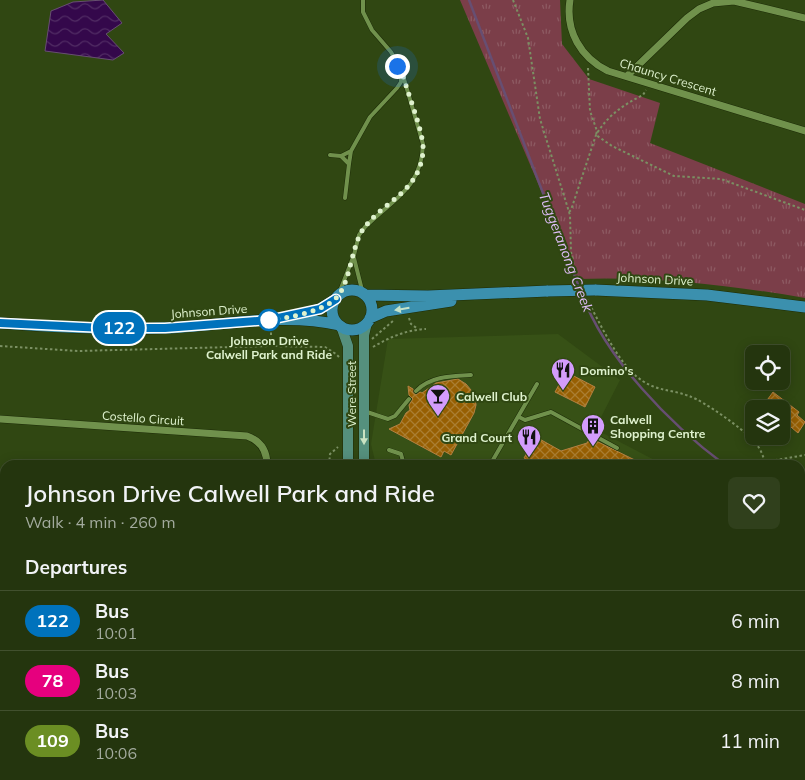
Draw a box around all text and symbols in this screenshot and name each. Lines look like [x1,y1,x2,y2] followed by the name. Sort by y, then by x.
[385,54,410,79] your location
[618,55,718,99] street label: Chauncy Crescent
[535,190,597,315] water label: Tuggeranong Creek
[616,269,694,289] street label: Johnson Drive
[170,301,248,321] street label: Johnson Drive
[394,305,410,313] one-way arrow
[258,309,280,331] marker: Johnson Drive Calwell Park and Ride
[90,312,148,344] line badge: 122
[103,316,135,339] text: 122
[206,333,332,362] place label: Johnson Drive Calwell Park and Ride
[745,345,790,445] map controls
[745,345,790,390] button: locate
[550,357,576,391] restaurant icon: Domino's
[344,361,359,427] street label: Were Street
[580,363,633,378] place label: Domino's
[425,383,451,417] bar icon: Calwell Club
[456,389,527,404] place label: Calwell Club
[745,400,790,445] button: layers
[101,408,185,428] street label: Costello Circuit
[610,412,706,441] place label: Calwell Shopping Centre
[580,413,606,447] building icon: Calwell Shopping Centre
[516,424,542,458] restaurant icon: Grand Court
[360,429,368,445] one-way arrow
[441,430,512,445] place label: Grand Court
[728,477,780,529] button: heart
[25,478,435,508] text: Johnson Drive Calwell Park and Ride
[25,512,176,532] text: Walk · 4 min · 260 m
[25,555,127,579] text: Departures
[95,599,129,623] text: Bus
[36,609,69,632] text: 122
[731,609,780,633] text: 6 min
[95,623,137,643] text: 10:01
[95,659,129,683] text: Bus
[42,669,63,692] text: 78
[731,669,780,693] text: 8 min
[95,683,137,703] text: 10:03
[95,719,129,743] text: Bus
[36,729,69,752] text: 109
[720,729,780,753] text: 11 min
[95,743,137,763] text: 10:06

